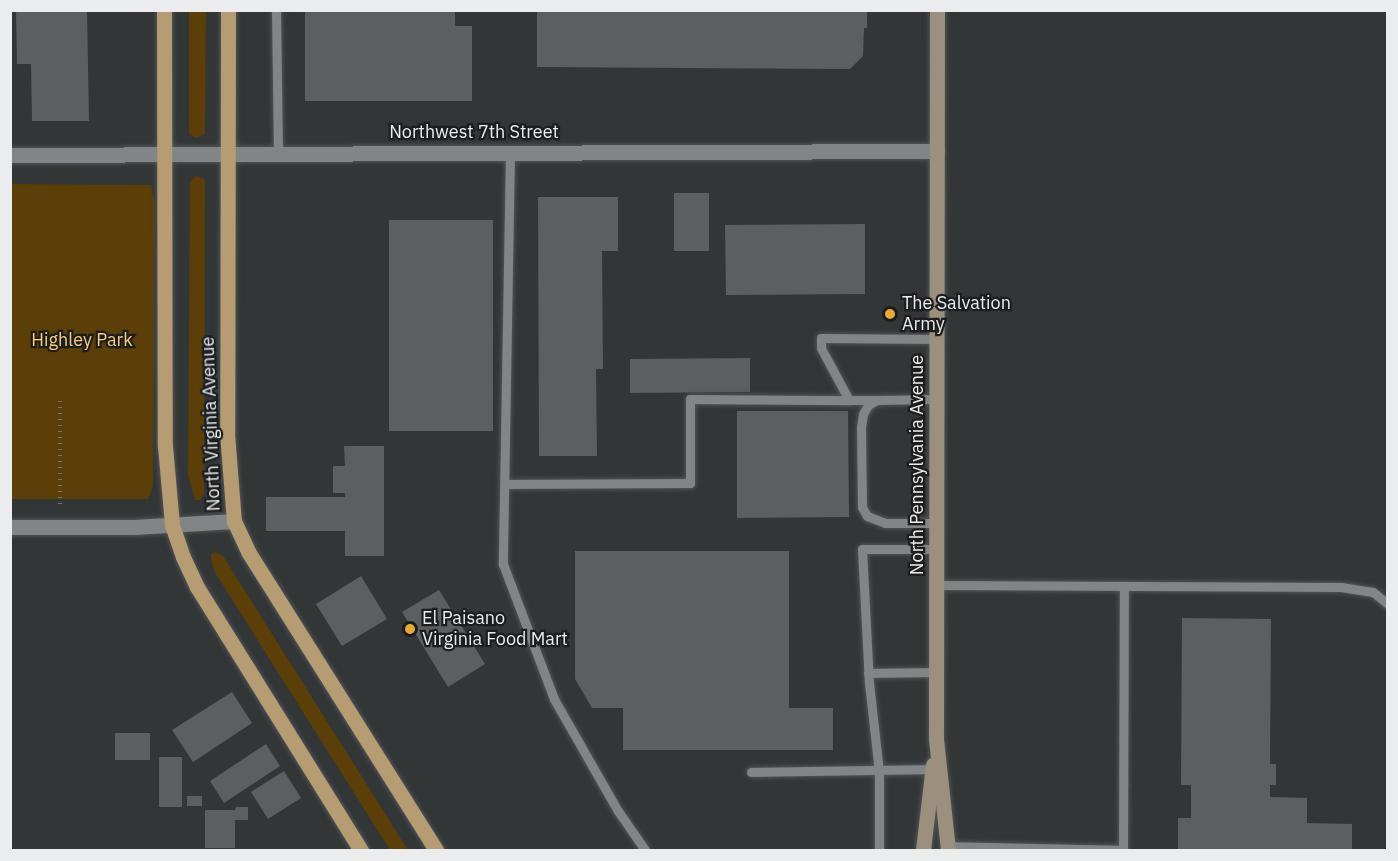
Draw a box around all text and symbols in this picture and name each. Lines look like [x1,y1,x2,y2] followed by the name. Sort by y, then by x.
[389,121,559,143] street label: Northwest 7th Street
[902,293,1011,336] place label: The Salvation Army
[883,307,897,321] marker: The Salvation Army
[31,329,133,351] park label: Highley Park
[197,336,225,512] street label: North Virginia Avenue
[906,355,928,575] street label: North Pennsylvania Avenue
[422,608,568,650] place label: El Paisano Virginia Food Mart
[403,622,417,636] marker: El Paisano Virginia Food Mart

